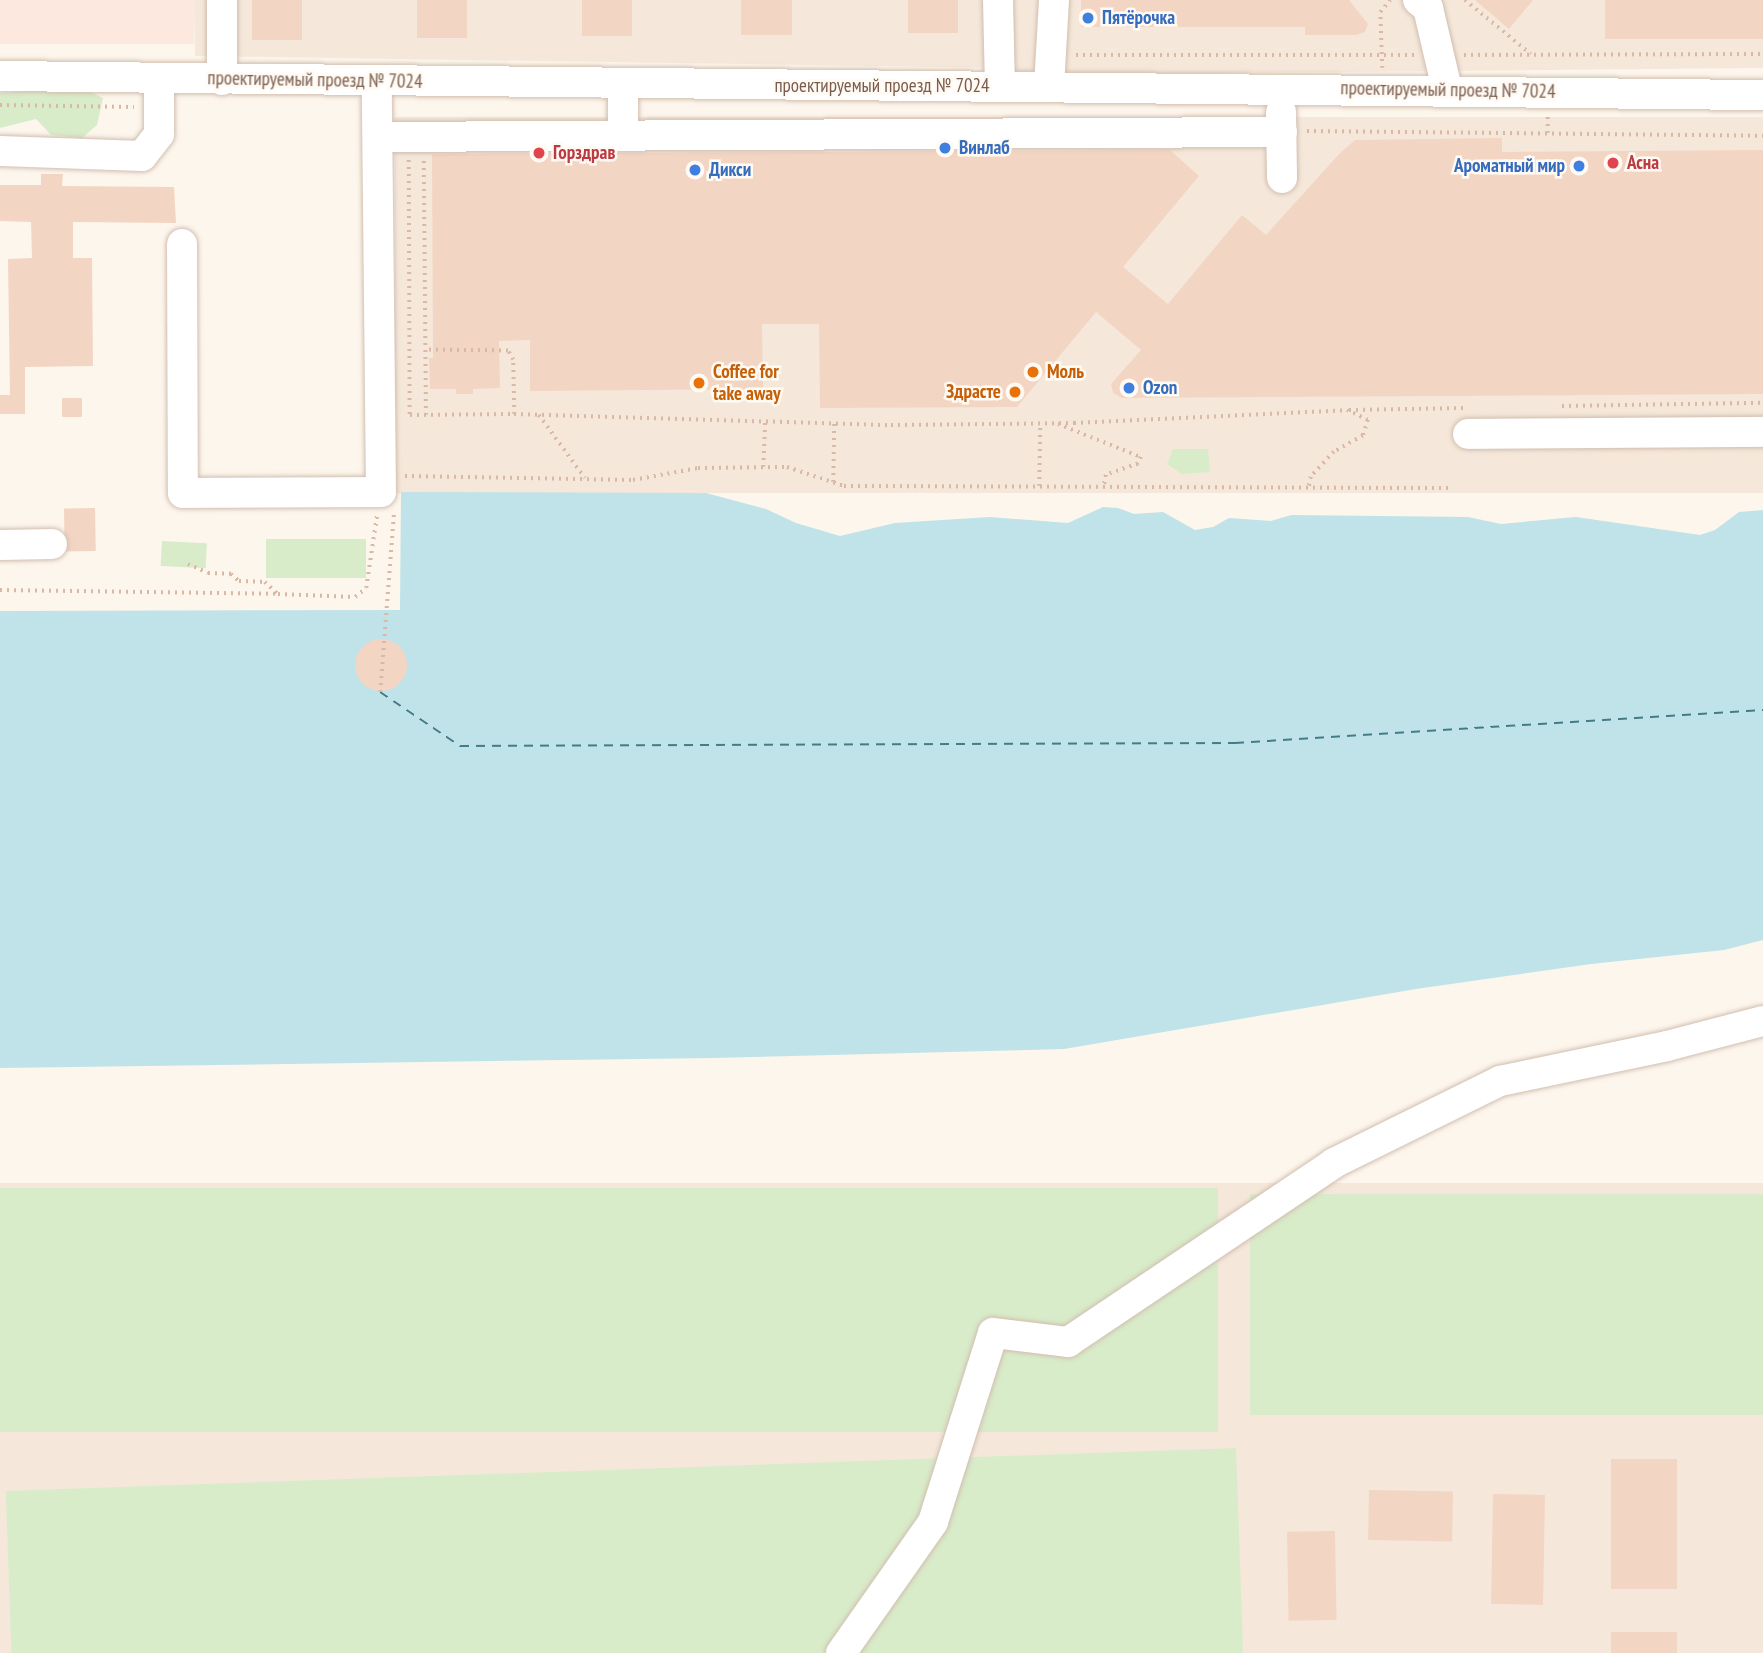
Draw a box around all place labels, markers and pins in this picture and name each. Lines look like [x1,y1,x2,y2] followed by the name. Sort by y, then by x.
[1102,7,1175,29] place label: Пятёрочка
[1080,10,1096,26] marker: Пятёрочка
[959,137,1010,159] place label: Винлаб
[937,140,953,156] marker: Винлаб
[553,142,615,164] place label: Горздрав
[531,145,547,161] marker: Горздрав
[1627,152,1659,174] place label: Асна
[1454,155,1565,177] place label: Ароматный мир
[1605,155,1621,171] marker: Асна
[1571,158,1587,174] marker: Ароматный мир
[709,159,751,181] place label: Дикси
[687,162,703,178] marker: Дикси
[713,361,781,405] place label: Coffee for take away
[1047,361,1084,383] place label: Моль
[1025,364,1041,380] marker: Моль
[691,375,707,391] marker: Coffee for take away
[1143,377,1177,399] place label: Ozon
[1121,380,1137,396] marker: Ozon
[946,381,1001,403] place label: Здрасте
[1007,384,1023,400] marker: Здрасте

